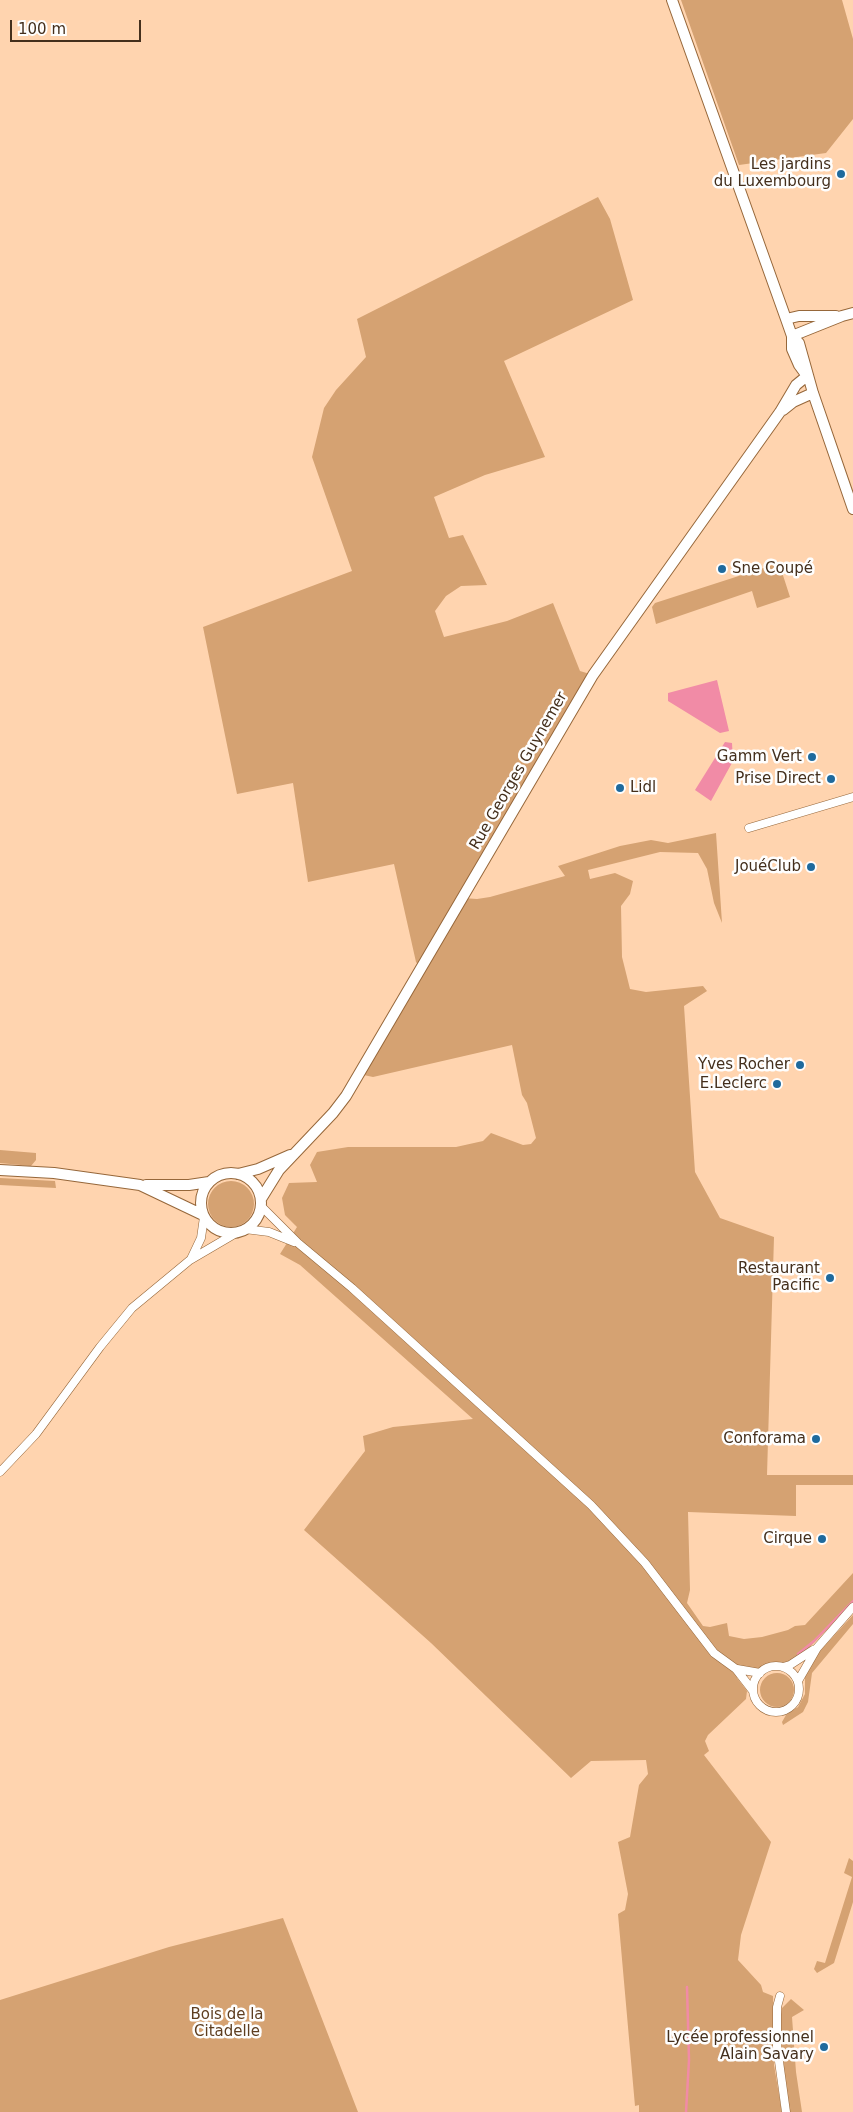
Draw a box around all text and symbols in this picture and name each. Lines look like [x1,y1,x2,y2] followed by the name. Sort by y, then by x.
[12,10,144,42] scale bar
[18,20,66,38] text: 100 m
[714,156,831,191] place label: Les jardins du Luxembourg
[835,168,847,180] marker: Les jardins du Luxembourg
[732,560,813,578] place label: Sne Coupé
[716,563,728,575] marker: Sne Coupé
[466,689,572,853] street label: Rue Georges Guynemer
[717,748,802,766] place label: Gamm Vert
[806,751,818,763] marker: Gamm Vert
[735,770,821,788] place label: Prise Direct
[825,773,837,785] marker: Prise Direct
[630,779,656,797] place label: Lidl
[614,782,626,794] marker: Lidl
[735,858,801,876] place label: JouéClub
[805,861,817,873] marker: JouéClub
[698,1056,790,1074] place label: Yves Rocher
[794,1059,806,1071] marker: Yves Rocher
[700,1075,767,1093] place label: E.Leclerc
[771,1078,783,1090] marker: E.Leclerc
[738,1260,820,1295] place label: Restaurant Pacific
[824,1272,836,1284] marker: Restaurant Pacific
[723,1430,806,1448] place label: Conforama
[810,1433,822,1445] marker: Conforama
[763,1530,812,1548] place label: Cirque
[816,1533,828,1545] marker: Cirque
[190,2006,264,2041] park label: Bois de la Citadelle
[666,2029,814,2064] place label: Lycée professionnel Alain Savary
[818,2041,830,2053] marker: Lycée professionnel Alain Savary

